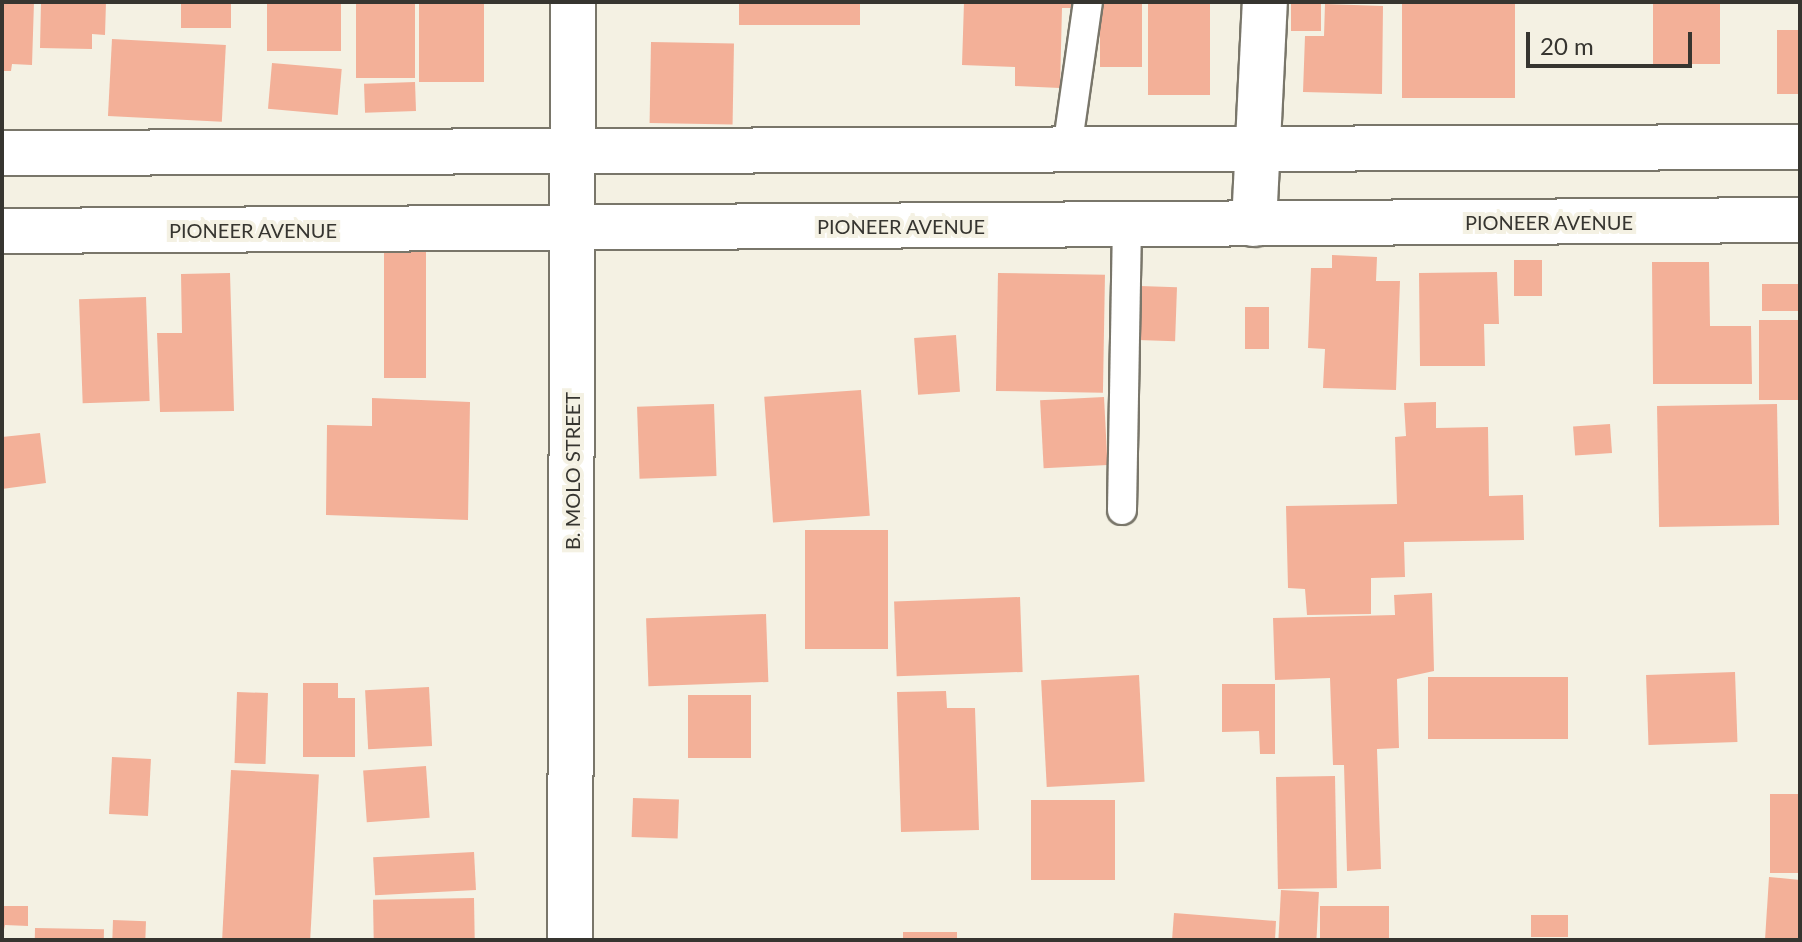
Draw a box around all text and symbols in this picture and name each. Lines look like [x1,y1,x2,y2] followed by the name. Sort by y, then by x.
[1530,16,1696,66] scale bar
[1540,31,1594,60] text: 20 m
[1465,210,1633,234] street label: PIONEER AVENUE
[817,214,985,238] street label: PIONEER AVENUE
[169,218,337,242] street label: PIONEER AVENUE
[560,392,584,550] street label: B. MOLO STREET

